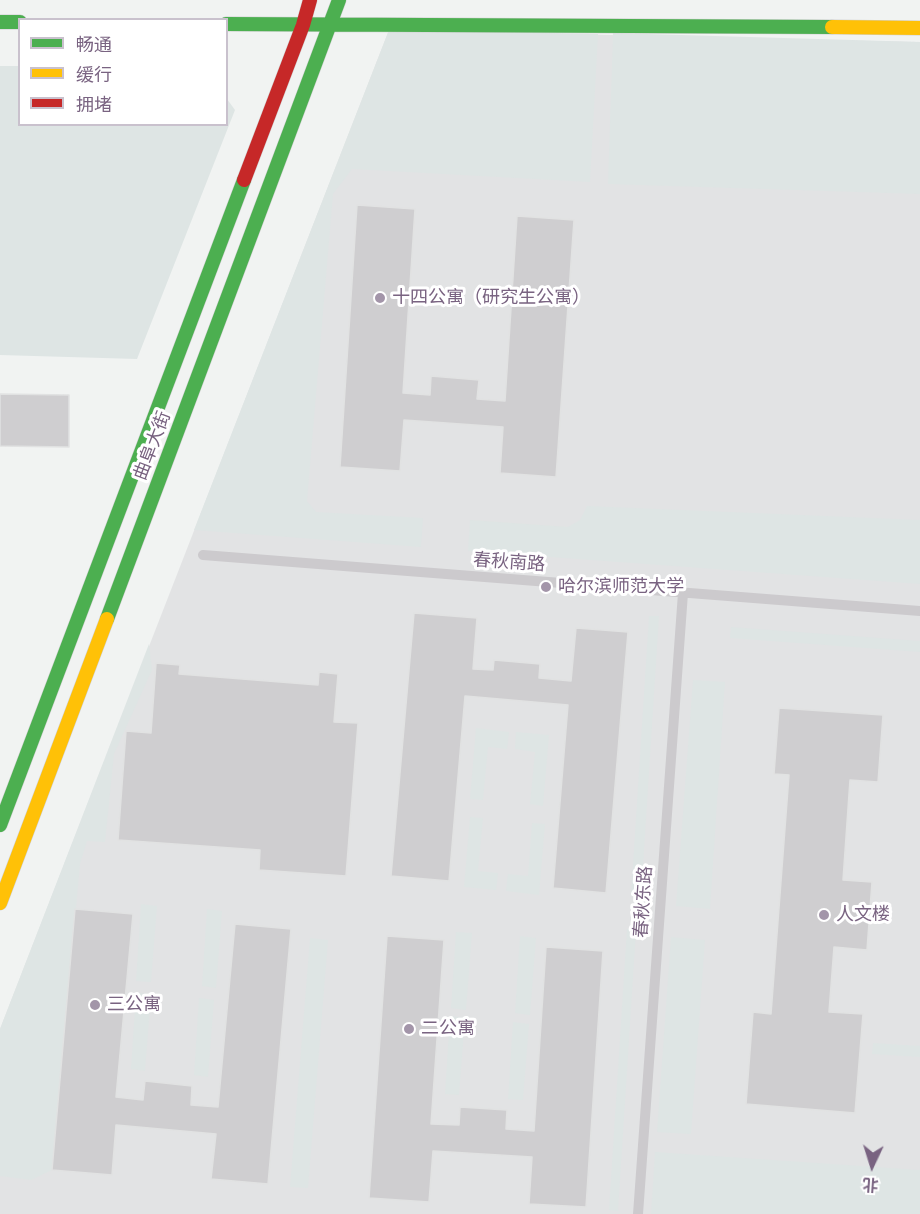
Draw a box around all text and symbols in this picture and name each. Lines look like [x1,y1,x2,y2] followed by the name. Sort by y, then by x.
[18,18,228,126] legend
[76,34,112,56] text: 畅通
[76,64,112,86] text: 缓行
[76,94,112,116] text: 拥堵
[392,287,590,309] place label: 十四公寓（研究生公寓）
[373,291,387,305] marker: 十四公寓（研究生公寓）
[130,409,176,483] street label: 曲阜大街
[472,550,546,576] street label: 春秋南路
[558,576,684,598] place label: 哈尔滨师范大学
[539,580,553,594] marker: 哈尔滨师范大学
[631,865,657,939] street label: 春秋东路
[836,904,890,926] place label: 人文楼
[817,908,831,922] marker: 人文楼
[107,994,161,1016] place label: 三公寓
[88,998,102,1012] marker: 三公寓
[421,1018,475,1040] place label: 二公寓
[402,1022,416,1036] marker: 二公寓
[842,1136,902,1196] north arrow
[862,1173,879,1194] text: 北

